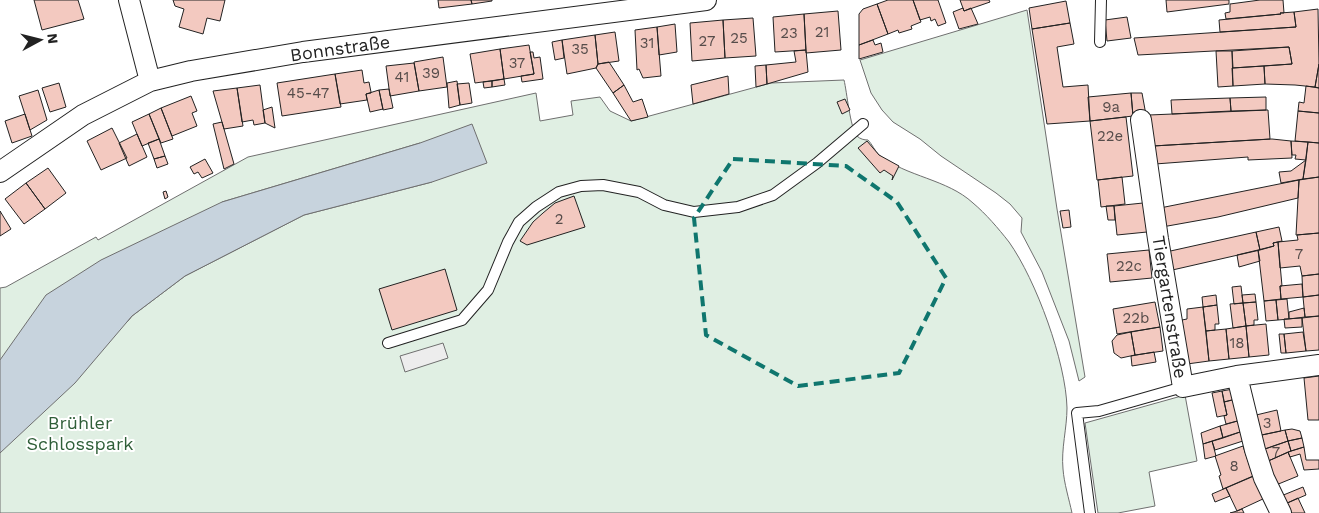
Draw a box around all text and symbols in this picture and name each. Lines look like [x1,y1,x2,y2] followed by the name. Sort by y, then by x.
[15,15,65,65] north arrow
[815,23,829,41] house number: 21
[780,24,798,42] house number: 23
[730,29,748,47] house number: 25
[289,31,391,65] street label: Bonnstraße
[44,32,61,45] text: N
[699,32,715,50] house number: 27
[640,34,654,52] house number: 31
[571,40,589,58] house number: 35
[509,54,525,72] house number: 37
[422,64,440,82] house number: 39
[395,68,409,86] house number: 41
[287,84,329,102] house number: 45-47
[1102,98,1120,116] house number: 9a
[1097,127,1123,145] house number: 22e
[555,210,563,228] house number: 2
[1148,234,1192,380] street label: Tiergartenstraße
[1295,245,1303,263] house number: 7
[1116,257,1142,275] house number: 22c
[1123,309,1149,327] house number: 22b
[1229,334,1245,352] house number: 18
[26,412,134,454] park label: Brühler Schlosspark
[1263,414,1271,432] house number: 3
[1272,443,1280,461] house number: 7
[1229,457,1239,475] house number: 8

